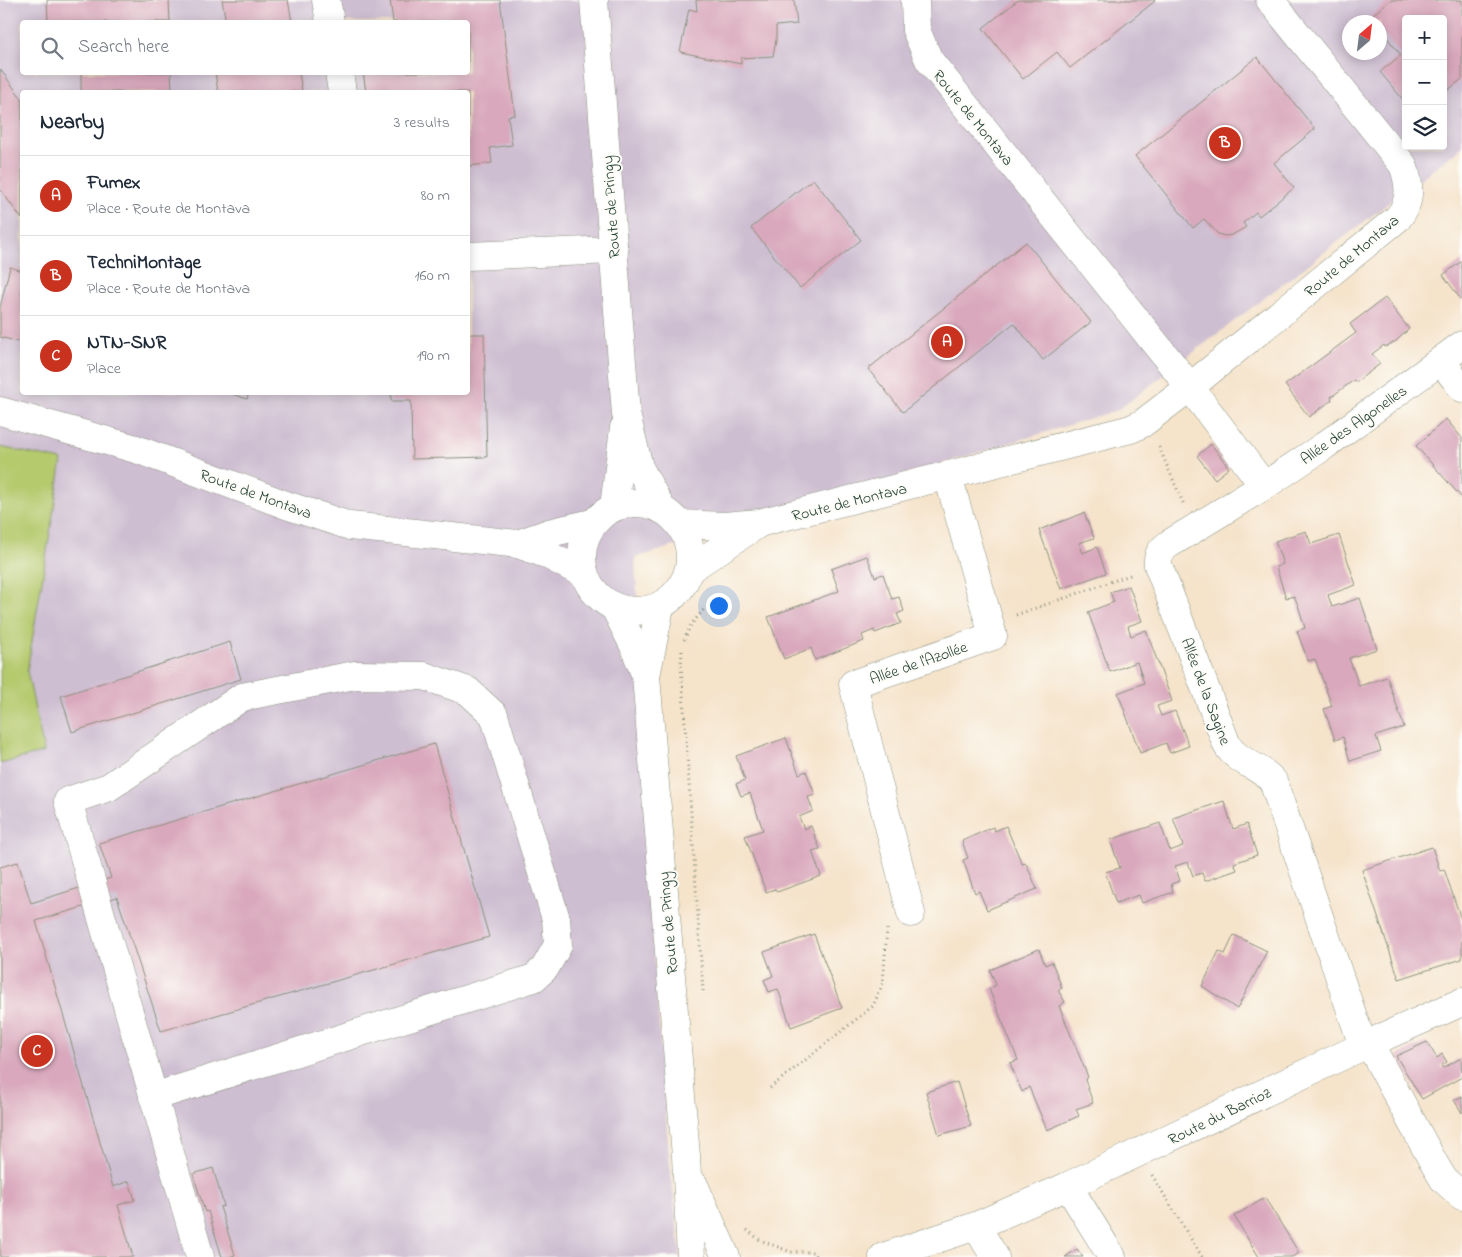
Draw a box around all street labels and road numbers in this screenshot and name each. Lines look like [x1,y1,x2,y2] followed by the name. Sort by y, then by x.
[926,65,1019,172] street label: Route de Montava
[596,154,628,259] street label: Route de Pringy
[1299,210,1405,304] street label: Route de Montava
[1296,380,1413,472] street label: Allée des Algonelles
[196,463,315,526] street label: Route de Montava
[789,477,910,529] street label: Route de Montava
[1174,635,1237,750] street label: Allée de la Sagine
[866,636,972,692] street label: Allée de l'Azollée
[653,870,685,975] street label: Route de Pringy
[1164,1081,1276,1152] street label: Route du Barrioz

